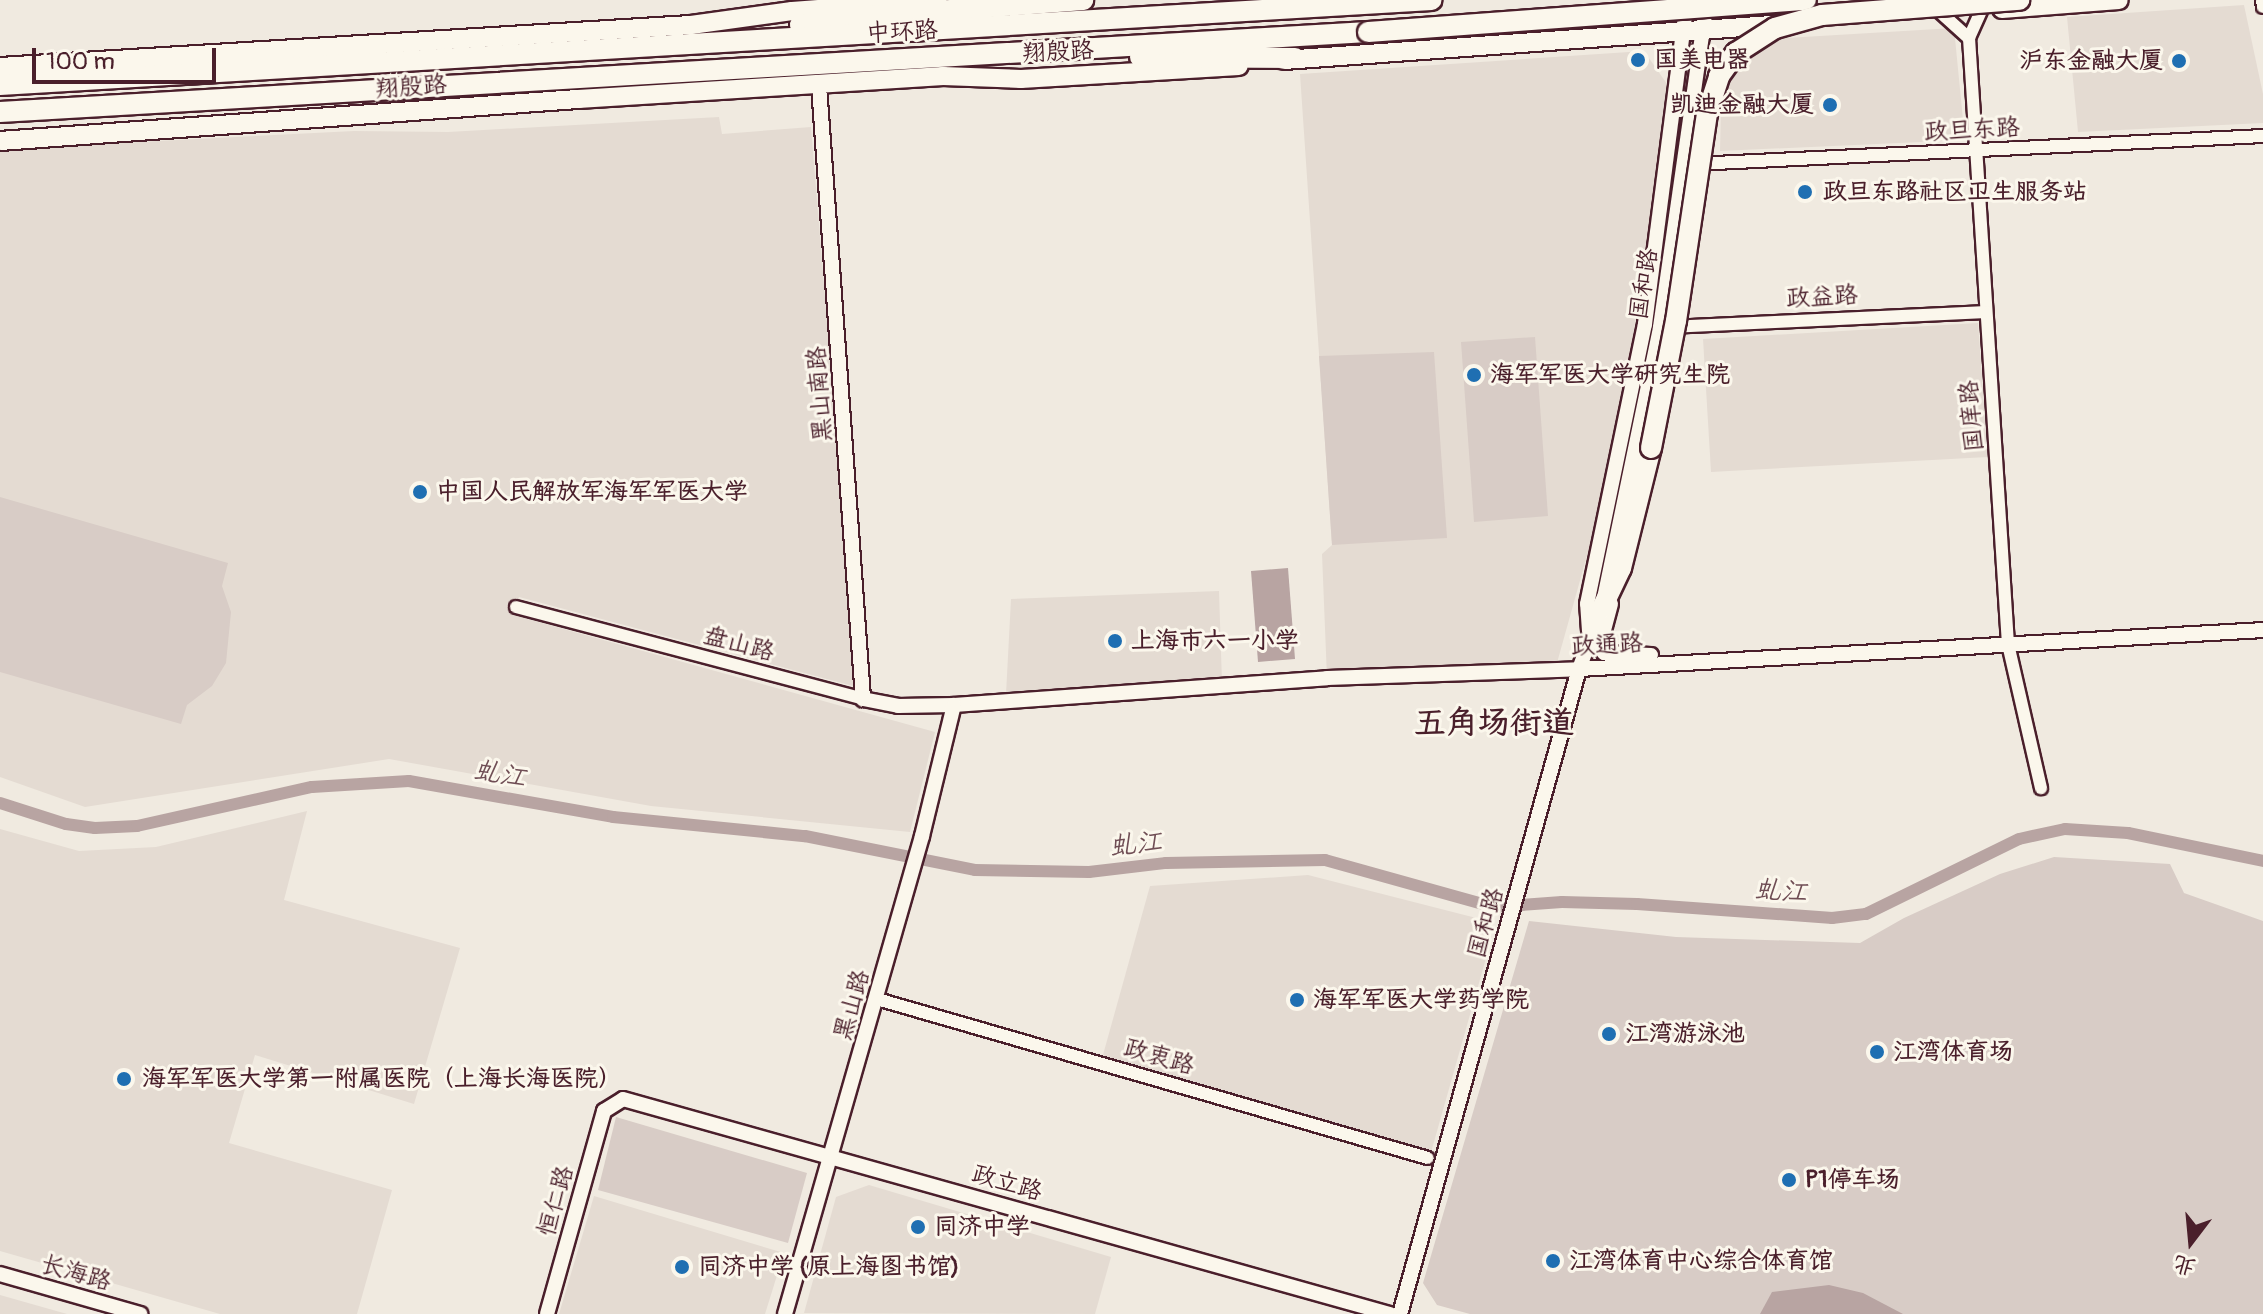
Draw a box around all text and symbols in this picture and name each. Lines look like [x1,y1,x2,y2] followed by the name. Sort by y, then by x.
[865,16,939,48] street label: 中环路
[36,32,220,82] scale bar
[1021,36,1095,68] street label: 翔殷路
[1654,46,1750,74] place label: 国美电器
[46,47,115,76] text: 100 m
[2019,47,2163,75] place label: 沪东金融大厦
[1629,51,1647,69] marker: 国美电器
[2170,52,2188,70] marker: 沪东金融大厦
[374,70,448,104] street label: 翔殷路
[1670,91,1814,119] place label: 凯迪金融大厦
[1821,96,1839,114] marker: 凯迪金融大厦
[1923,113,2021,147] street label: 政旦东路
[1823,178,2087,206] place label: 政旦东路社区卫生服务站
[1794,181,1816,203] marker: 政旦东路社区卫生服务站
[1624,246,1664,322] street label: 国和路
[1785,281,1859,313] street label: 政益路
[802,345,838,443] street label: 黑山南路
[1490,361,1730,389] place label: 海军军医大学研究生院
[1465,366,1483,384] marker: 海军军医大学研究生院
[1955,379,1989,453] street label: 国庠路
[436,478,748,506] place label: 中国人民解放军海军军医大学
[411,483,429,501] marker: 中国人民解放军海军军医大学
[700,621,778,667] street label: 盘山路
[1131,627,1299,655] place label: 上海市六一小学
[1570,629,1644,661] street label: 政通路
[1106,632,1124,650] marker: 上海市六一小学
[1414,704,1574,742] district label: 五角场街道
[472,755,528,795] water label: 虬江
[1109,827,1163,863] water label: 虬江
[1754,875,1808,909] water label: 虬江
[1462,884,1510,962] street label: 国和路
[828,966,876,1044] street label: 黑山路
[1313,986,1529,1014] place label: 海军军医大学药学院
[1288,991,1306,1009] marker: 海军军医大学药学院
[1625,1020,1745,1048] place label: 江湾游泳池
[1600,1025,1618,1043] marker: 江湾游泳池
[1120,1033,1198,1081] street label: 政衷路
[1893,1038,2013,1066] place label: 江湾体育场
[1868,1043,1886,1061] marker: 江湾体育场
[142,1065,622,1093] place label: 海军军医大学第一附属医院（上海长海医院）
[113,1068,135,1090] marker: 海军军医大学第一附属医院（上海长海医院）
[968,1159,1046,1207] street label: 政立路
[532,1162,580,1240] street label: 恒仁路
[1805,1166,1900,1194] place label: P1停车场
[1780,1171,1798,1189] marker: P1停车场
[2151,1202,2231,1282] north arrow
[934,1213,1030,1241] place label: 同济中学
[909,1218,927,1236] marker: 同济中学
[1569,1247,1833,1275] place label: 江湾体育中心综合体育馆
[37,1249,115,1297] street label: 长海路
[2170,1249,2199,1282] text: 北
[1544,1252,1562,1270] marker: 江湾体育中心综合体育馆
[698,1253,959,1281] place label: 同济中学 (原上海图书馆)
[673,1258,691,1276] marker: 同济中学 (原上海图书馆)

